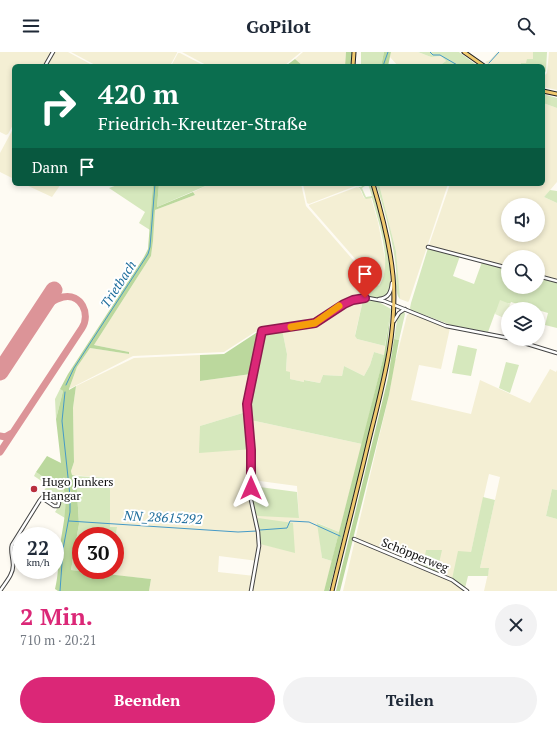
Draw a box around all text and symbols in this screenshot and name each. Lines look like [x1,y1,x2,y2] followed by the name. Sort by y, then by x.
[246,14,311,38] text: GoPilot
[20,15,42,37] icon: menu
[515,15,537,37] icon: search
[98,75,179,112] text: 420 m
[32,80,84,132] icon: right
[98,111,307,135] text: Friedrich-Kreutzer-Straße
[76,156,98,178] icon: arrive
[32,157,68,177] text: Dann
[501,198,545,346] map controls
[501,198,545,242] button: sound
[501,250,545,294] button: search
[96,257,140,311] water label: Trietbach
[348,257,382,298] pin
[354,263,376,285] icon: arrive
[501,302,545,346] button: layers
[230,467,272,509] position arrow
[42,474,114,503] place label: Hugo Junkers Hangar
[29,484,39,494] marker: Hugo Junkers Hangar
[122,506,203,528] water label: NN_28615292
[72,527,124,579] speed limit sign: 30
[27,534,49,561] text: 22
[379,534,452,575] street label: Schöpperweg
[26,556,50,569] text: km/h
[20,600,93,632] text: 2 Min.
[495,604,537,646] button: close
[20,631,97,649] text: 710 m · 20:21
[20,677,275,723] button: Beenden
[283,677,537,723] button: Teilen

